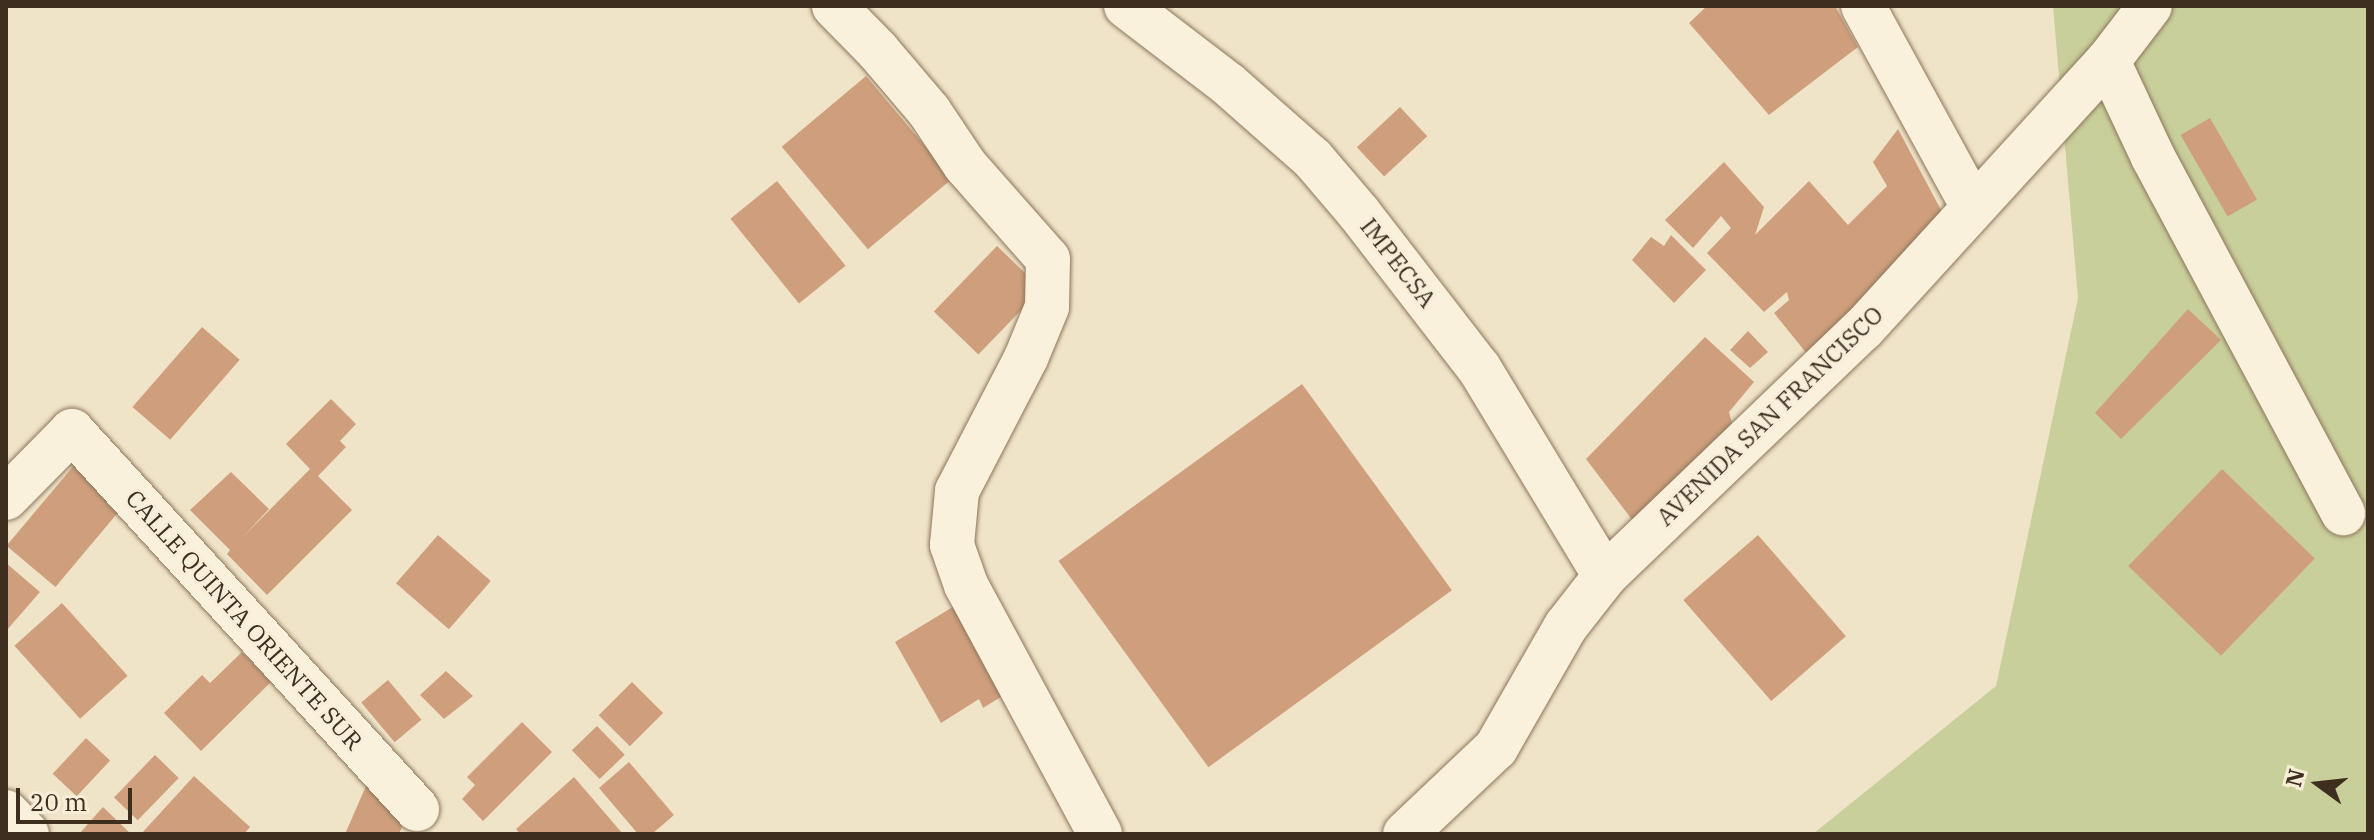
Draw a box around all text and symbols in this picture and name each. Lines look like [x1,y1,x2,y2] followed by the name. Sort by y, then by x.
[1354,213,1442,313] street label: IMPECSA
[1651,300,1889,532] street label: AVENIDA SAN FRANCISCO
[120,484,368,756] street label: CALLE QUINTA ORIENTE SUR
[2278,744,2358,824] north arrow
[2278,765,2311,790] text: N
[20,772,136,822] scale bar
[30,786,87,818] text: 20 m

